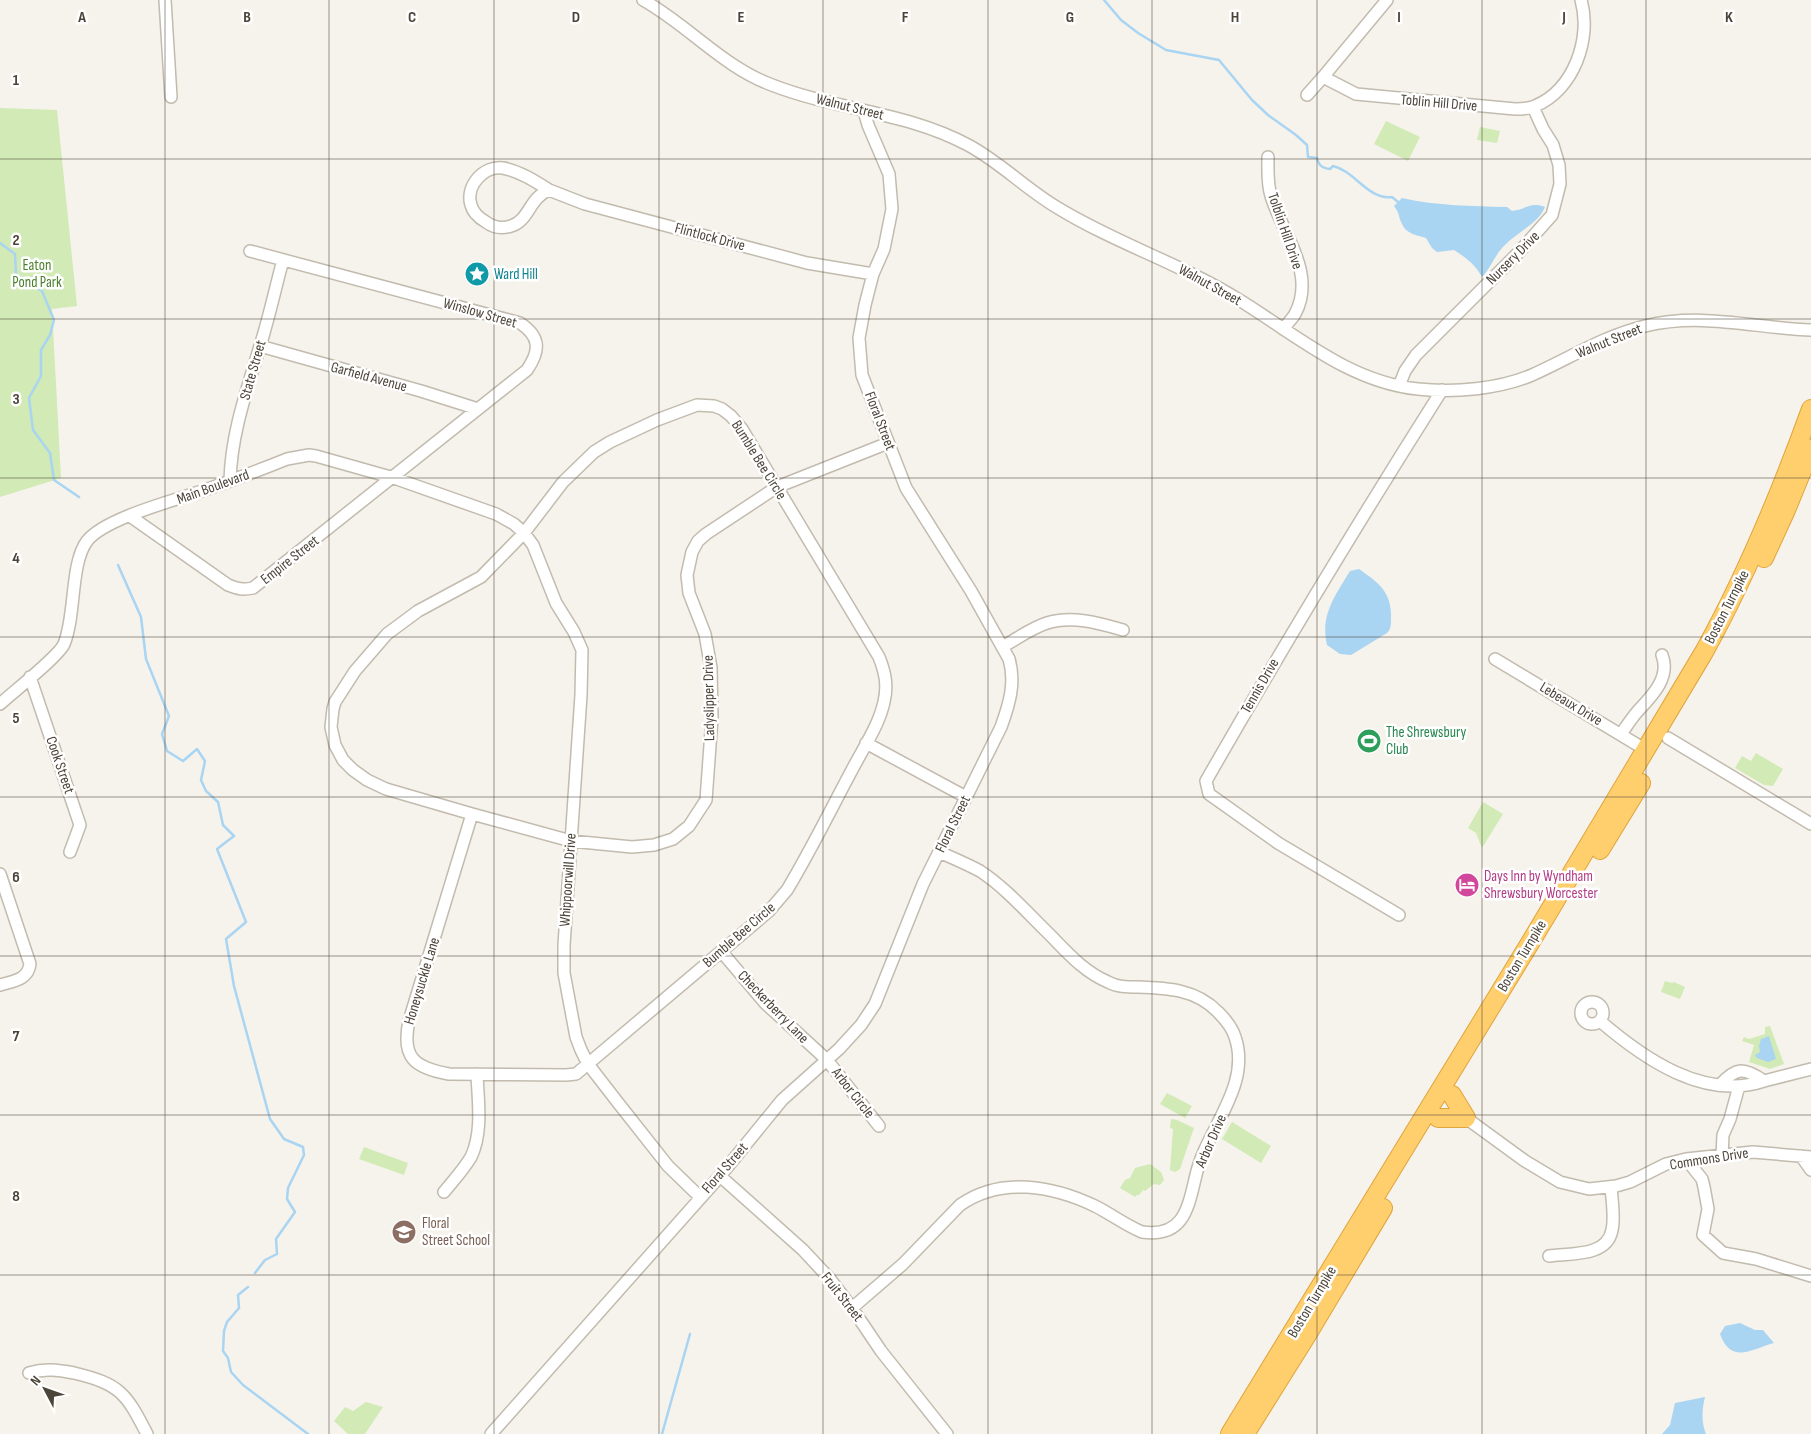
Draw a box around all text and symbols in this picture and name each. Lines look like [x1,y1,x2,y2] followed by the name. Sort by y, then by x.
[77,8,86,27] text: A
[243,8,251,27] text: B
[408,8,416,27] text: C
[572,8,580,27] text: D
[738,8,745,27] text: E
[902,8,909,27] text: F
[1066,8,1074,27] text: G
[1231,8,1239,27] text: H
[1397,8,1401,27] text: I
[1561,8,1566,27] text: J
[1725,8,1733,27] text: K
[13,71,20,90] text: 1
[814,89,886,125] street label: Walnut Street
[1400,90,1478,116] street label: Toblin Hill Drive
[1263,190,1307,272] street label: Tolblin Hill Drive
[673,219,747,255] street label: Flintlock Drive
[1482,227,1544,289] street label: Nursery Drive
[12,231,20,250] text: 2
[12,256,62,292] park label: Eaton Pond Park
[1175,260,1245,310] street label: Walnut Street
[464,261,490,287] place icon: Ward Hill
[494,265,538,284] place label: Ward Hill
[441,293,519,333] street label: Winslow Street
[1573,319,1645,363] street label: Walnut Street
[235,338,271,402] street label: State Street
[329,358,409,396] street label: Garfield Avenue
[860,389,900,453] street label: Floral Street
[12,390,20,409] text: 3
[727,417,791,503] street label: Bumble Bee Circle
[174,465,252,509] street label: Main Boulevard
[257,531,323,589] street label: Empire Street
[12,549,20,568] text: 4
[1700,567,1754,647] street label: Boston Turnpike
[699,655,719,741] street label: Ladyslipper Drive
[1237,655,1283,717] street label: Tennis Drive
[1536,678,1606,730] street label: Lebeaux Drive
[12,709,20,728] text: 5
[1386,723,1466,759] place label: The Shrewsbury Club
[1356,728,1382,754] sports icon: The Shrewsbury Club
[41,734,79,797] street label: Cook Street
[931,792,975,856] street label: Floral Street
[555,833,581,927] street label: Whippoorwill Drive
[1484,867,1598,903] place label: Days Inn by Wyndham Shrewsbury Worcester
[12,868,20,887] text: 6
[1454,872,1480,898] hotel icon: Days Inn by Wyndham Shrewsbury Worcester
[699,898,779,972] street label: Bumble Bee Circle
[1493,917,1551,995] street label: Boston Turnpike
[400,935,444,1027] street label: Honeysuckle Lane
[733,966,813,1048] street label: Checkerberry Lane
[13,1027,20,1046] text: 7
[827,1063,879,1122] street label: Arbor Circle
[1190,1111,1231,1172] street label: Arbor Drive
[698,1138,753,1197] street label: Floral Street
[1668,1143,1750,1175] street label: Commons Drive
[12,1187,20,1206] text: 8
[422,1214,490,1250] place label: Floral Street School
[391,1219,417,1245] school or university icon: Floral Street School
[1283,1263,1341,1341] street label: Boston Turnpike
[817,1268,867,1326] street label: Fruit Street
[20,1364,70,1414] north arrow
[27,1372,44,1389] text: N

